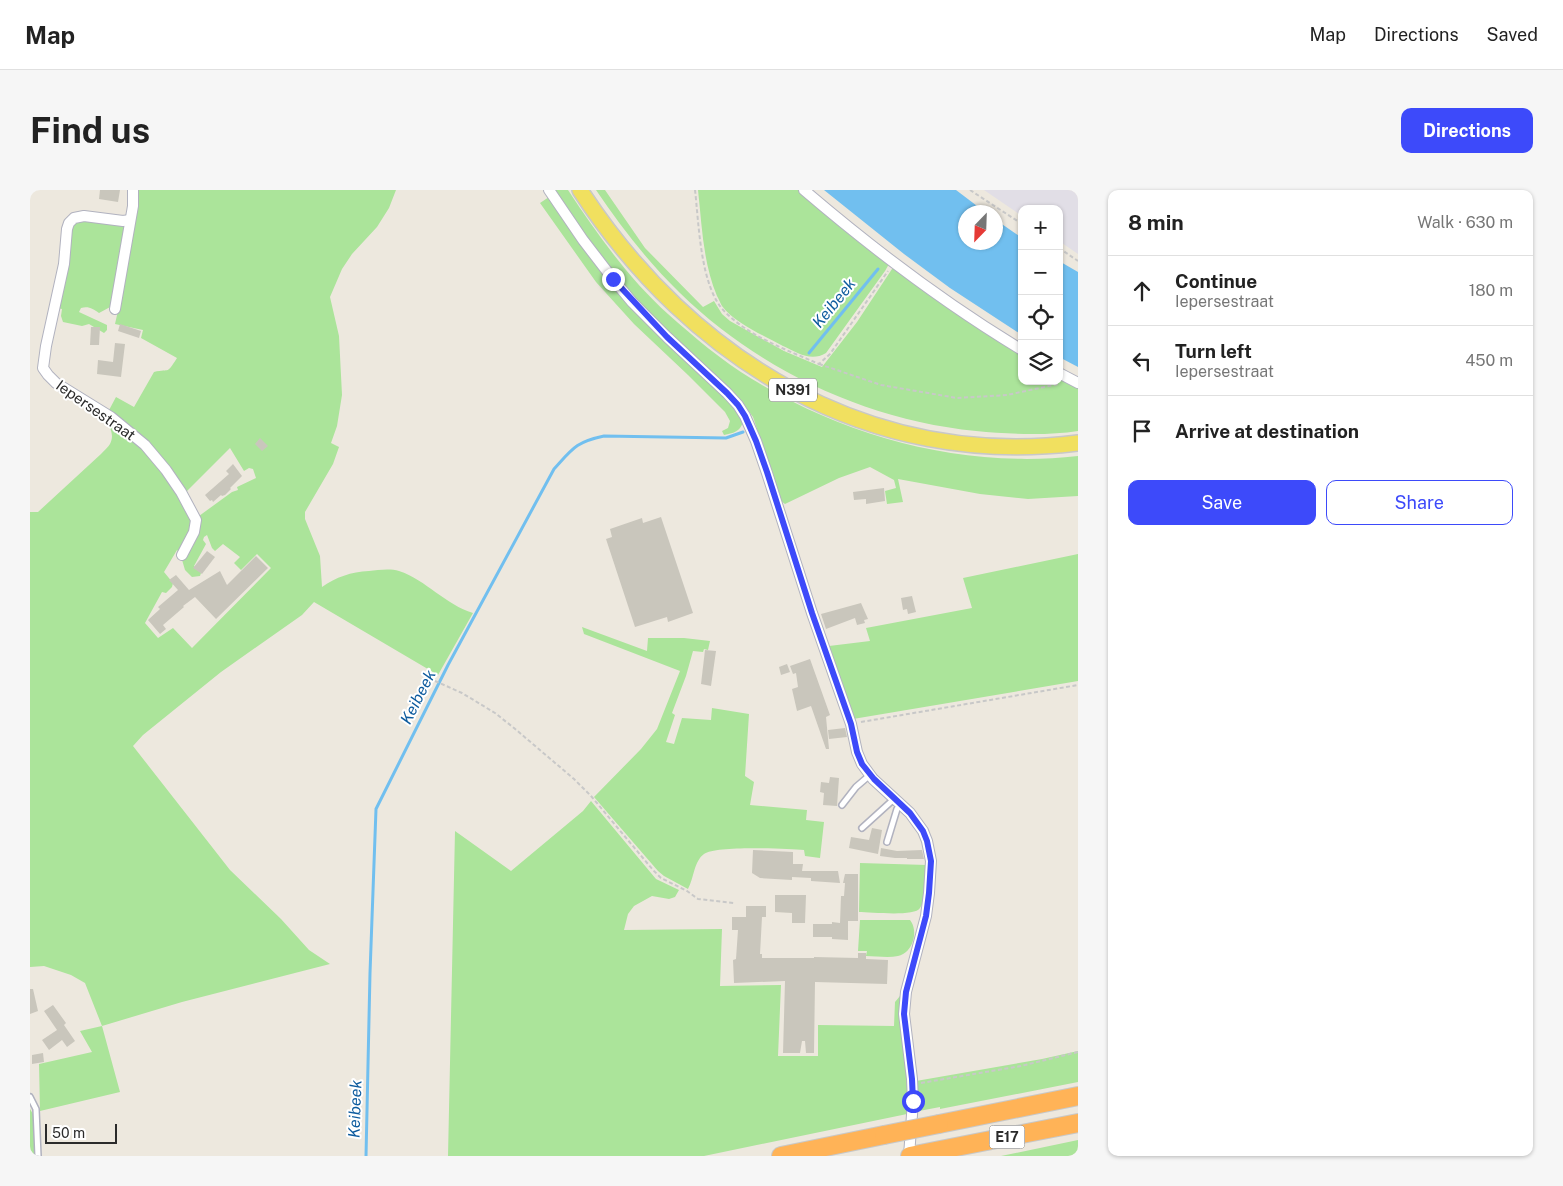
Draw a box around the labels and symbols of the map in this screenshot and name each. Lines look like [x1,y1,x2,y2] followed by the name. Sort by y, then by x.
[958,205,1003,250] north arrow
[602,268,625,291] route end
[808,274,860,332] water label: Keibeek
[53,376,139,444] street label: Iepersestraat
[769,378,817,402] road number: N391
[396,666,440,727] water label: Keibeek
[344,1079,366,1138] water label: Keibeek
[902,1090,925,1113] route start
[45,1121,118,1144] scale bar
[990,1126,1024,1149] road number: E17

